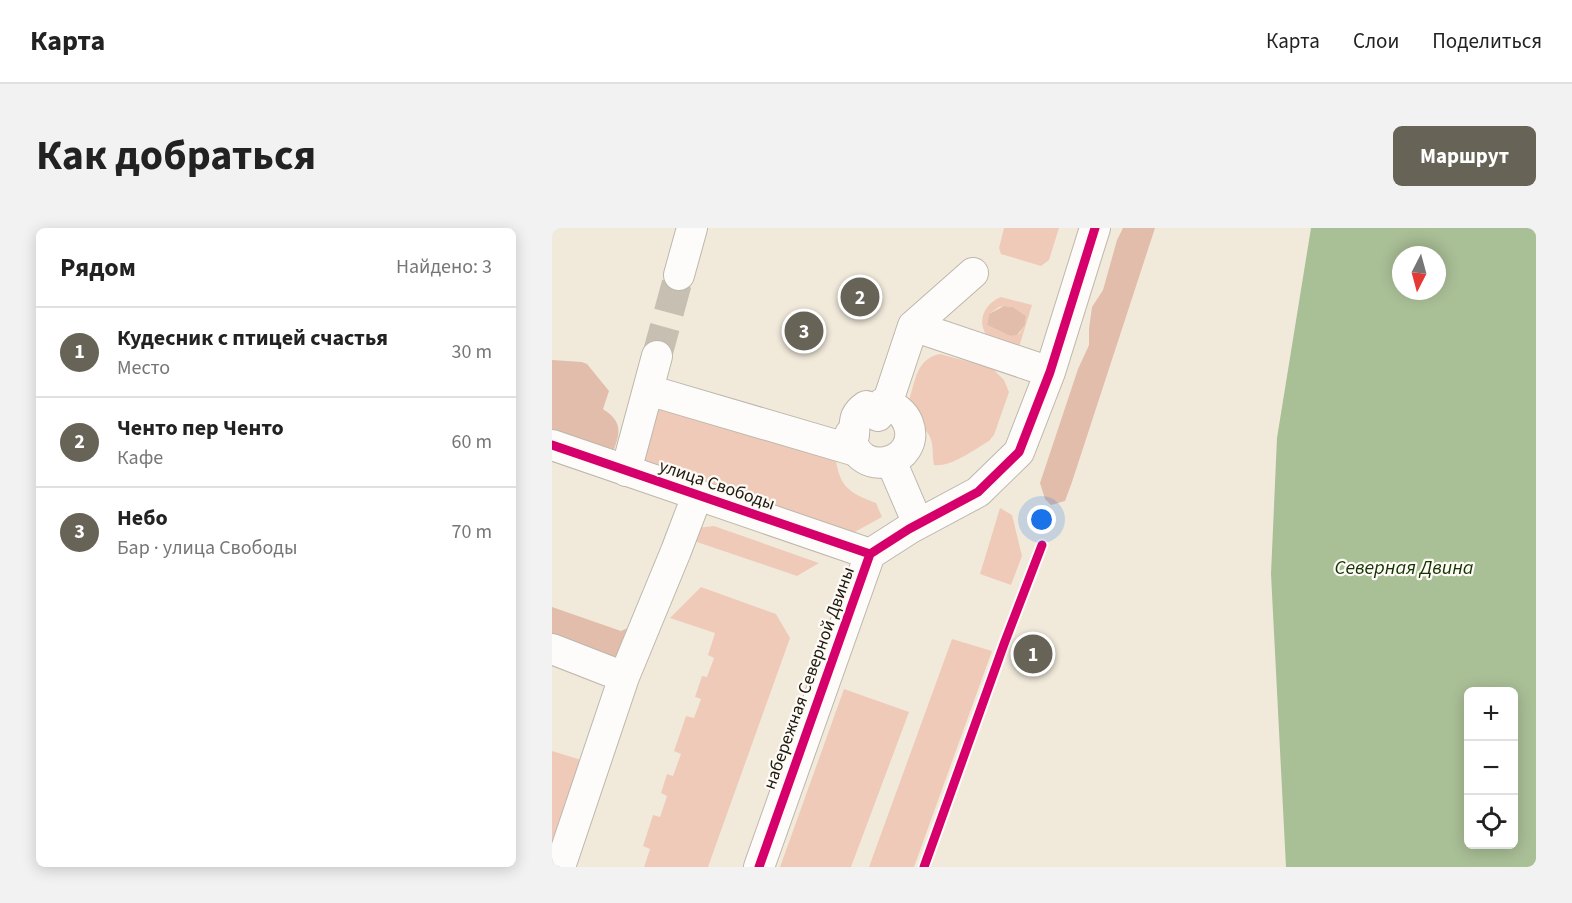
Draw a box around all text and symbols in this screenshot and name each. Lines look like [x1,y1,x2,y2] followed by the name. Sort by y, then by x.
[30,21,105,61] text: Карта
[1266,26,1320,56] text: Карта
[1353,26,1399,56] text: Слои
[1432,26,1542,56] text: Поделиться
[36,126,316,186] text: Как добраться
[1393,126,1536,186] button: Маршрут
[1392,246,1446,300] north arrow
[60,249,136,286] text: Рядом
[396,253,492,281] text: Найдено: 3
[840,274,880,320] pin: 2
[784,308,824,354] pin: 3
[117,322,388,354] text: Кудесник с птицей счастья
[74,338,85,366] text: 1
[452,338,492,366] text: 30 m
[117,354,170,382] text: Место
[117,412,284,444] text: Ченто пер Ченто
[74,428,85,456] text: 2
[452,428,492,456] text: 60 m
[117,444,163,472] text: Кафе
[656,453,778,517] street label: улица Свободы
[117,502,168,534] text: Небо
[1027,505,1056,534] your location
[74,518,85,546] text: 3
[452,518,492,546] text: 70 m
[117,534,297,562] text: Бар · улица Свободы
[1334,554,1474,582] water label: Северная Двина
[757,563,861,793] street label: набережная Северной Двины
[1014,632,1052,676] pin: 1
[1464,687,1518,849] map controls
[1464,687,1518,741] button: +
[1464,741,1518,795] button: −
[1464,795,1518,849] button: locate

